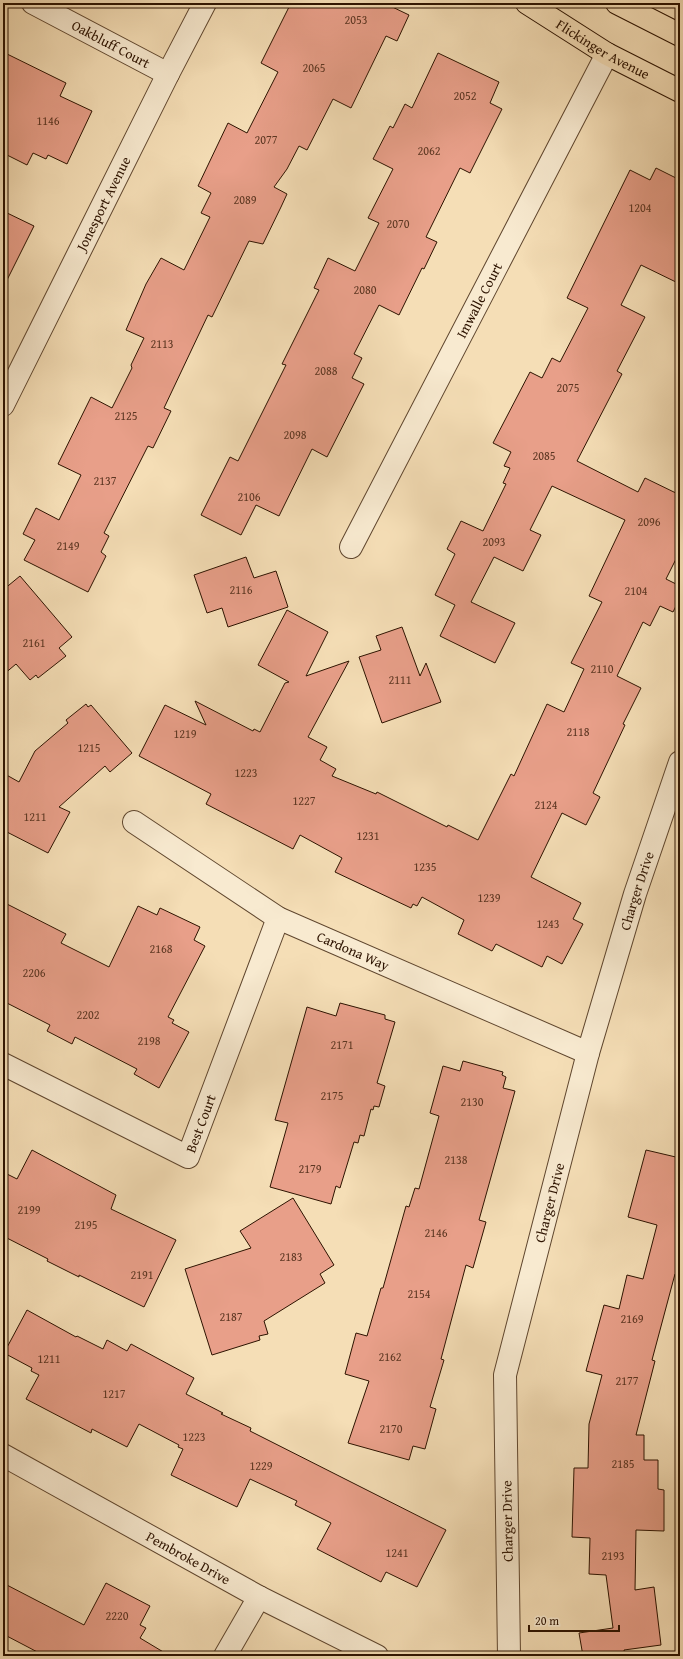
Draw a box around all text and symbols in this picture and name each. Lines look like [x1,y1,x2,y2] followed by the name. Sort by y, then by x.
[344,11,368,28] house number: 2053
[552,14,654,84] street label: Flickinger Avenue
[68,15,154,73] street label: Oakbluff Court
[302,59,326,76] house number: 2065
[453,87,477,104] house number: 2052
[36,112,60,129] house number: 1146
[254,131,278,148] house number: 2077
[417,142,441,159] house number: 2062
[71,153,136,256] street label: Jonesport Avenue
[233,191,257,208] house number: 2089
[628,199,652,216] house number: 1204
[386,215,410,232] house number: 2070
[451,259,507,342] street label: Imwalle Court
[353,281,377,298] house number: 2080
[150,335,174,352] house number: 2113
[314,362,338,379] house number: 2088
[556,379,580,396] house number: 2075
[114,407,138,424] house number: 2125
[283,426,307,443] house number: 2098
[532,447,556,464] house number: 2085
[93,472,117,489] house number: 2137
[237,488,261,505] house number: 2106
[637,513,661,530] house number: 2096
[482,533,506,550] house number: 2093
[56,537,80,554] house number: 2149
[229,581,253,598] house number: 2116
[624,582,648,599] house number: 2104
[22,634,46,651] house number: 2161
[590,660,614,677] house number: 2110
[388,671,412,688] house number: 2111
[566,723,590,740] house number: 2118
[173,725,197,742] house number: 1219
[77,739,101,756] house number: 1215
[234,764,258,781] house number: 1223
[292,792,316,809] house number: 1227
[534,796,558,813] house number: 2124
[23,808,47,825] house number: 1211
[356,827,380,844] house number: 1231
[615,848,659,933] street label: Charger Drive
[413,858,437,875] house number: 1235
[477,889,501,906] house number: 1239
[536,915,560,932] house number: 1243
[314,926,392,975] street label: Cardona Way
[149,940,173,957] house number: 2168
[22,964,46,981] house number: 2206
[76,1006,100,1023] house number: 2202
[137,1032,161,1049] house number: 2198
[330,1036,354,1053] house number: 2171
[320,1087,344,1104] house number: 2175
[181,1091,221,1156] street label: Best Court
[460,1093,484,1110] house number: 2130
[444,1151,468,1168] house number: 2138
[298,1160,322,1177] house number: 2179
[530,1160,569,1245] street label: Charger Drive
[17,1201,41,1218] house number: 2199
[74,1216,98,1233] house number: 2195
[424,1224,448,1241] house number: 2146
[279,1248,303,1265] house number: 2183
[130,1266,154,1283] house number: 2191
[407,1285,431,1302] house number: 2154
[219,1308,243,1325] house number: 2187
[620,1310,644,1327] house number: 2169
[378,1348,402,1365] house number: 2162
[37,1350,61,1367] house number: 1211
[615,1372,639,1389] house number: 2177
[102,1385,126,1402] house number: 1217
[379,1420,403,1437] house number: 2170
[182,1428,206,1445] house number: 1223
[611,1455,635,1472] house number: 2185
[249,1457,273,1474] house number: 1229
[496,1480,518,1562] street label: Charger Drive
[143,1526,234,1589] street label: Pembroke Drive
[385,1544,409,1561] house number: 1241
[601,1547,625,1564] house number: 2193
[105,1607,129,1624] house number: 2220
[529,1607,619,1633] scale bar
[535,1612,559,1629] text: 20 m

